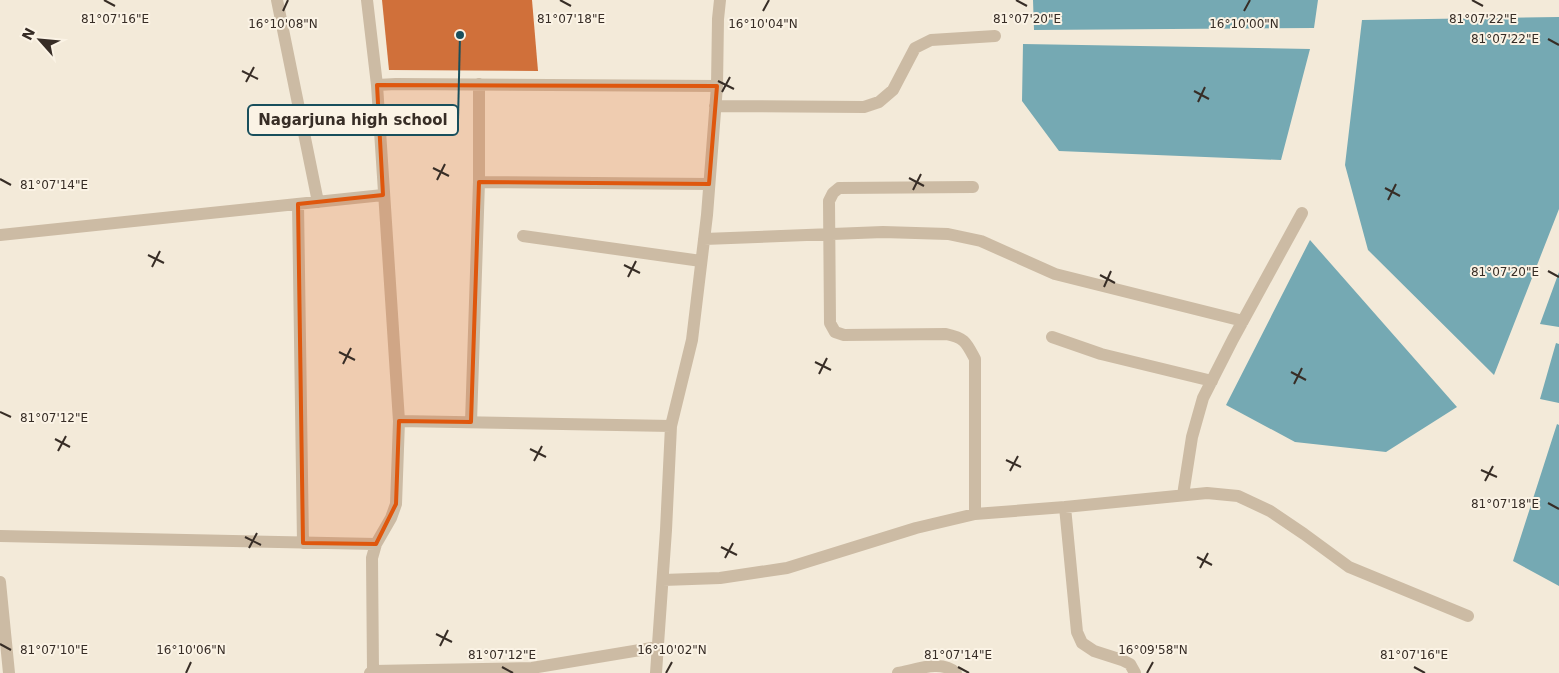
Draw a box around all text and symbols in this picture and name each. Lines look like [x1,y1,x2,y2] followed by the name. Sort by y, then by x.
[81,12,149,26] text: 81°07'16"E
[537,12,605,26] text: 81°07'18"E
[993,12,1061,26] text: 81°07'20"E
[1449,12,1517,26] text: 81°07'22"E
[15,15,65,65] north arrow
[248,17,318,31] text: 16°10'08"N
[728,17,798,31] text: 16°10'04"N
[1209,17,1279,31] text: 16°10'00"N
[19,25,38,43] text: N
[1471,32,1539,46] text: 81°07'22"E
[248,105,458,135] callout: Nagarjuna high school
[258,111,448,129] text: Nagarjuna high school
[20,178,88,192] text: 81°07'14"E
[1471,265,1539,279] text: 81°07'20"E
[20,411,88,425] text: 81°07'12"E
[1471,497,1539,511] text: 81°07'18"E
[20,643,88,657] text: 81°07'10"E
[156,643,226,657] text: 16°10'06"N
[637,643,707,657] text: 16°10'02"N
[1118,643,1188,657] text: 16°09'58"N
[468,648,536,662] text: 81°07'12"E
[924,648,992,662] text: 81°07'14"E
[1380,648,1448,662] text: 81°07'16"E

